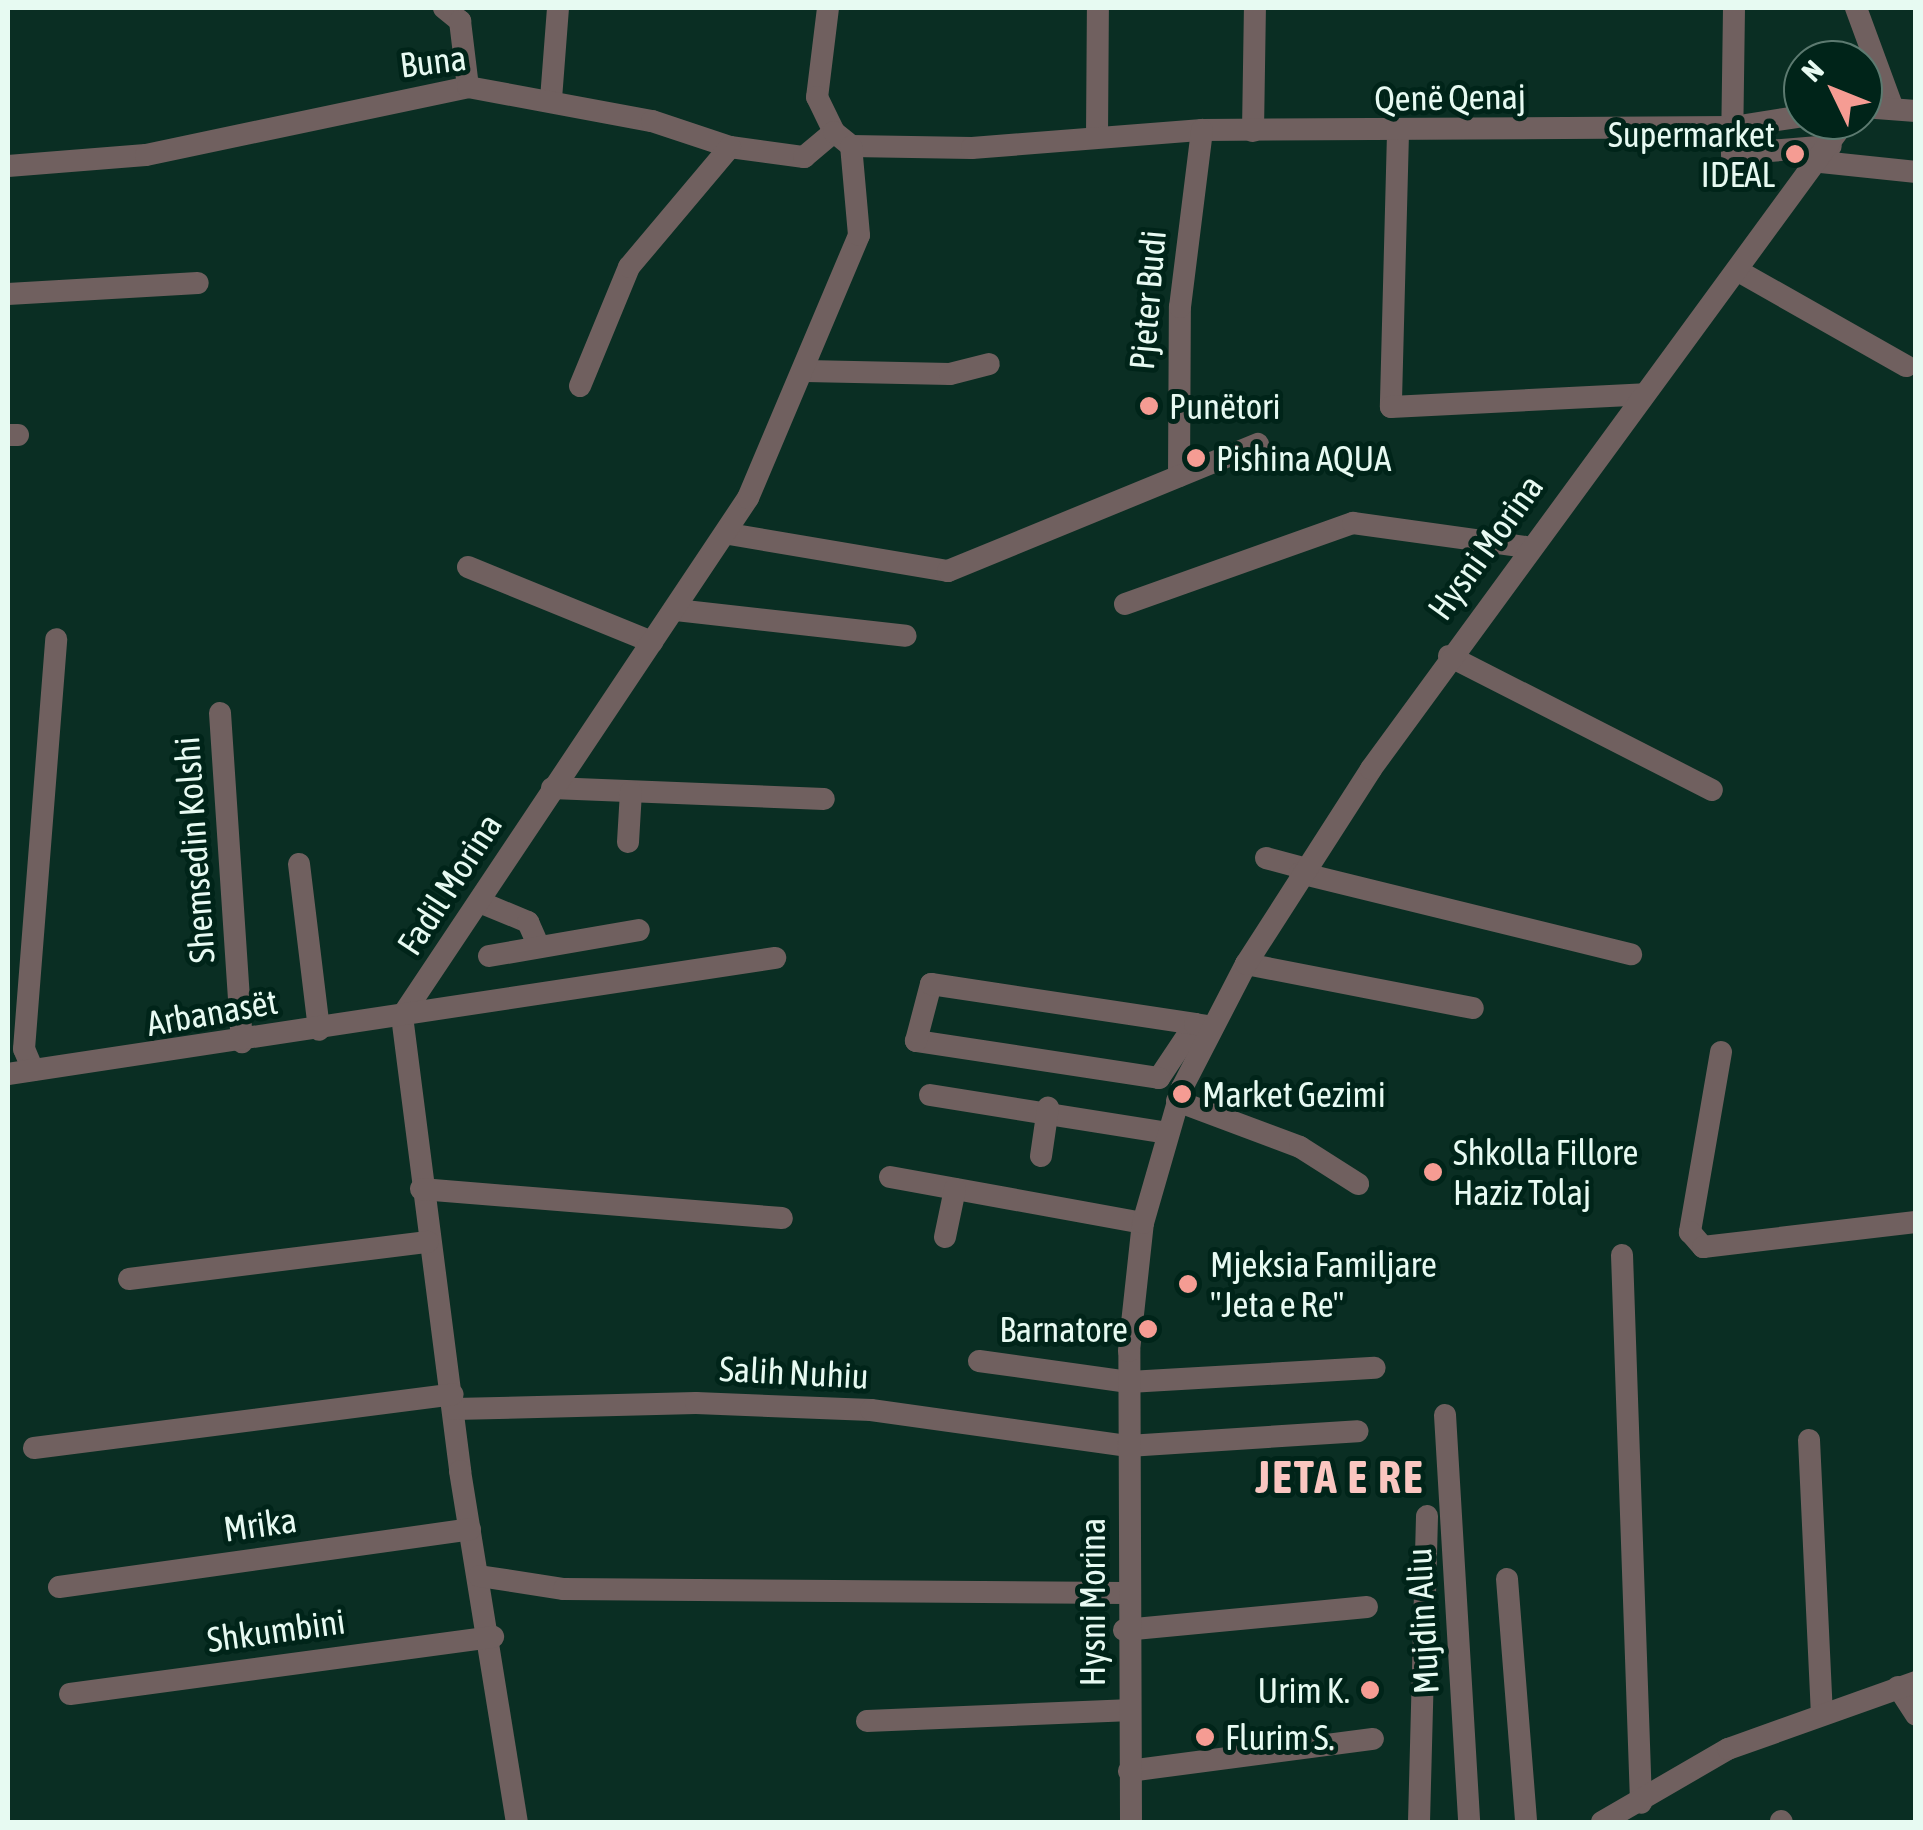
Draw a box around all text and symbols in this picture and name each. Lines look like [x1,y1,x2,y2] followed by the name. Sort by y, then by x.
[397,36,469,86] street label: Buna
[1783,40,1883,140] north arrow
[1795,54,1830,88] text: N
[1374,75,1526,119] street label: Qenë Qenaj
[1608,113,1775,195] place label: Supermarket IDEAL
[1784,143,1806,165] marker: Supermarket IDEAL
[1120,228,1174,372] street label: Pjeter Budi
[1169,385,1280,427] place label: Punëtori
[1138,395,1160,417] marker: Punëtori
[1216,437,1391,479] place label: Pishina AQUA
[1185,447,1207,469] marker: Pishina AQUA
[1419,467,1551,627] street label: Hysni Morina
[165,735,223,965] street label: Shemsedin Kolshi
[388,806,510,962] street label: Fadil Morina
[143,980,281,1044] street label: Arbanasët
[1202,1073,1386,1115] place label: Market Gezimi
[1171,1083,1193,1105] marker: Market Gezimi
[1453,1131,1638,1213] place label: Shkolla Fillore Haziz Tolaj
[1422,1161,1444,1183] marker: Shkolla Fillore Haziz Tolaj
[1210,1243,1437,1325] place label: Mjeksia Familjare "Jeta e Re"
[1175,1271,1201,1297] marker: Mjeksia Familjare "Jeta e Re"
[999,1308,1128,1350] place label: Barnatore
[1137,1318,1159,1340] marker: Barnatore
[718,1347,870,1397] street label: Salih Nuhiu
[1255,1451,1425,1505] district label: JETA E RE
[221,1498,299,1550] street label: Mrika
[1071,1518,1113,1686] street label: Hysni Morina
[1397,1547,1447,1695] street label: Mujdin Aliu
[204,1600,348,1660] street label: Shkumbini
[1258,1669,1350,1711] place label: Urim K.
[1359,1679,1381,1701] marker: Urim K.
[1225,1716,1335,1758] place label: Flurim S.
[1194,1726,1216,1748] marker: Flurim S.

